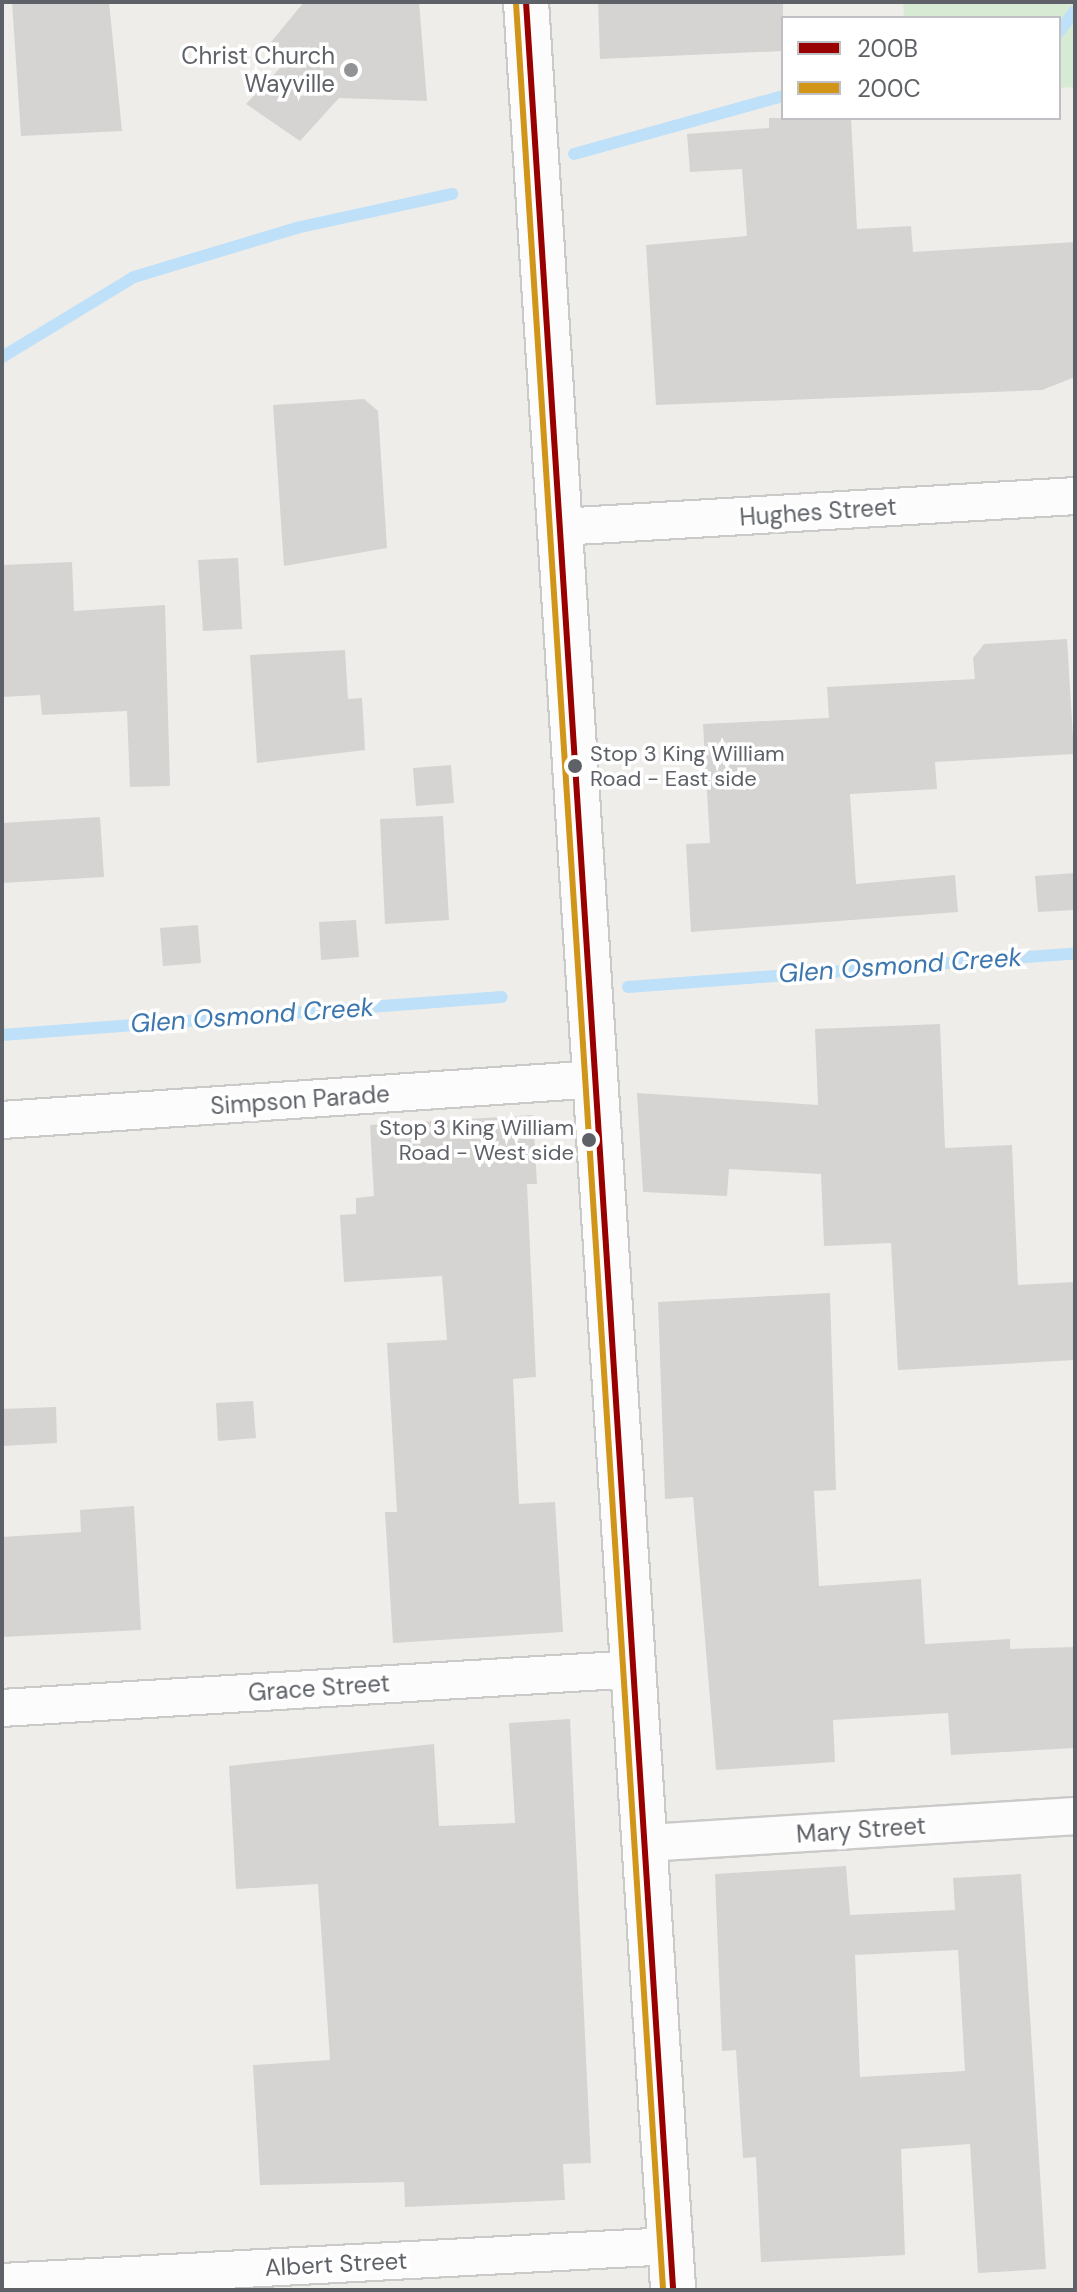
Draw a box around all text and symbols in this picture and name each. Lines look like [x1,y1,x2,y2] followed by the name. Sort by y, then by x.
[781,16,1061,120] legend
[857,33,918,64] text: 200B
[181,42,335,98] place label: Christ Church Wayville
[342,61,360,79] marker: Christ Church Wayville
[857,73,921,104] text: 200C
[739,492,897,532] street label: Hughes Street
[590,740,785,792] place label: Stop 3 King William Road - East side
[567,758,583,774] marker: Stop 3 King William Road - East side
[777,942,1023,990] water label: Glen Osmond Creek
[129,992,375,1040] water label: Glen Osmond Creek
[209,1079,391,1121] street label: Simpson Parade
[379,1114,574,1166] place label: Stop 3 King William Road - West side
[581,1132,597,1148] marker: Stop 3 King William Road - West side
[247,1669,391,1707] street label: Grace Street
[795,1811,927,1849] street label: Mary Street
[264,2246,408,2282] street label: Albert Street

